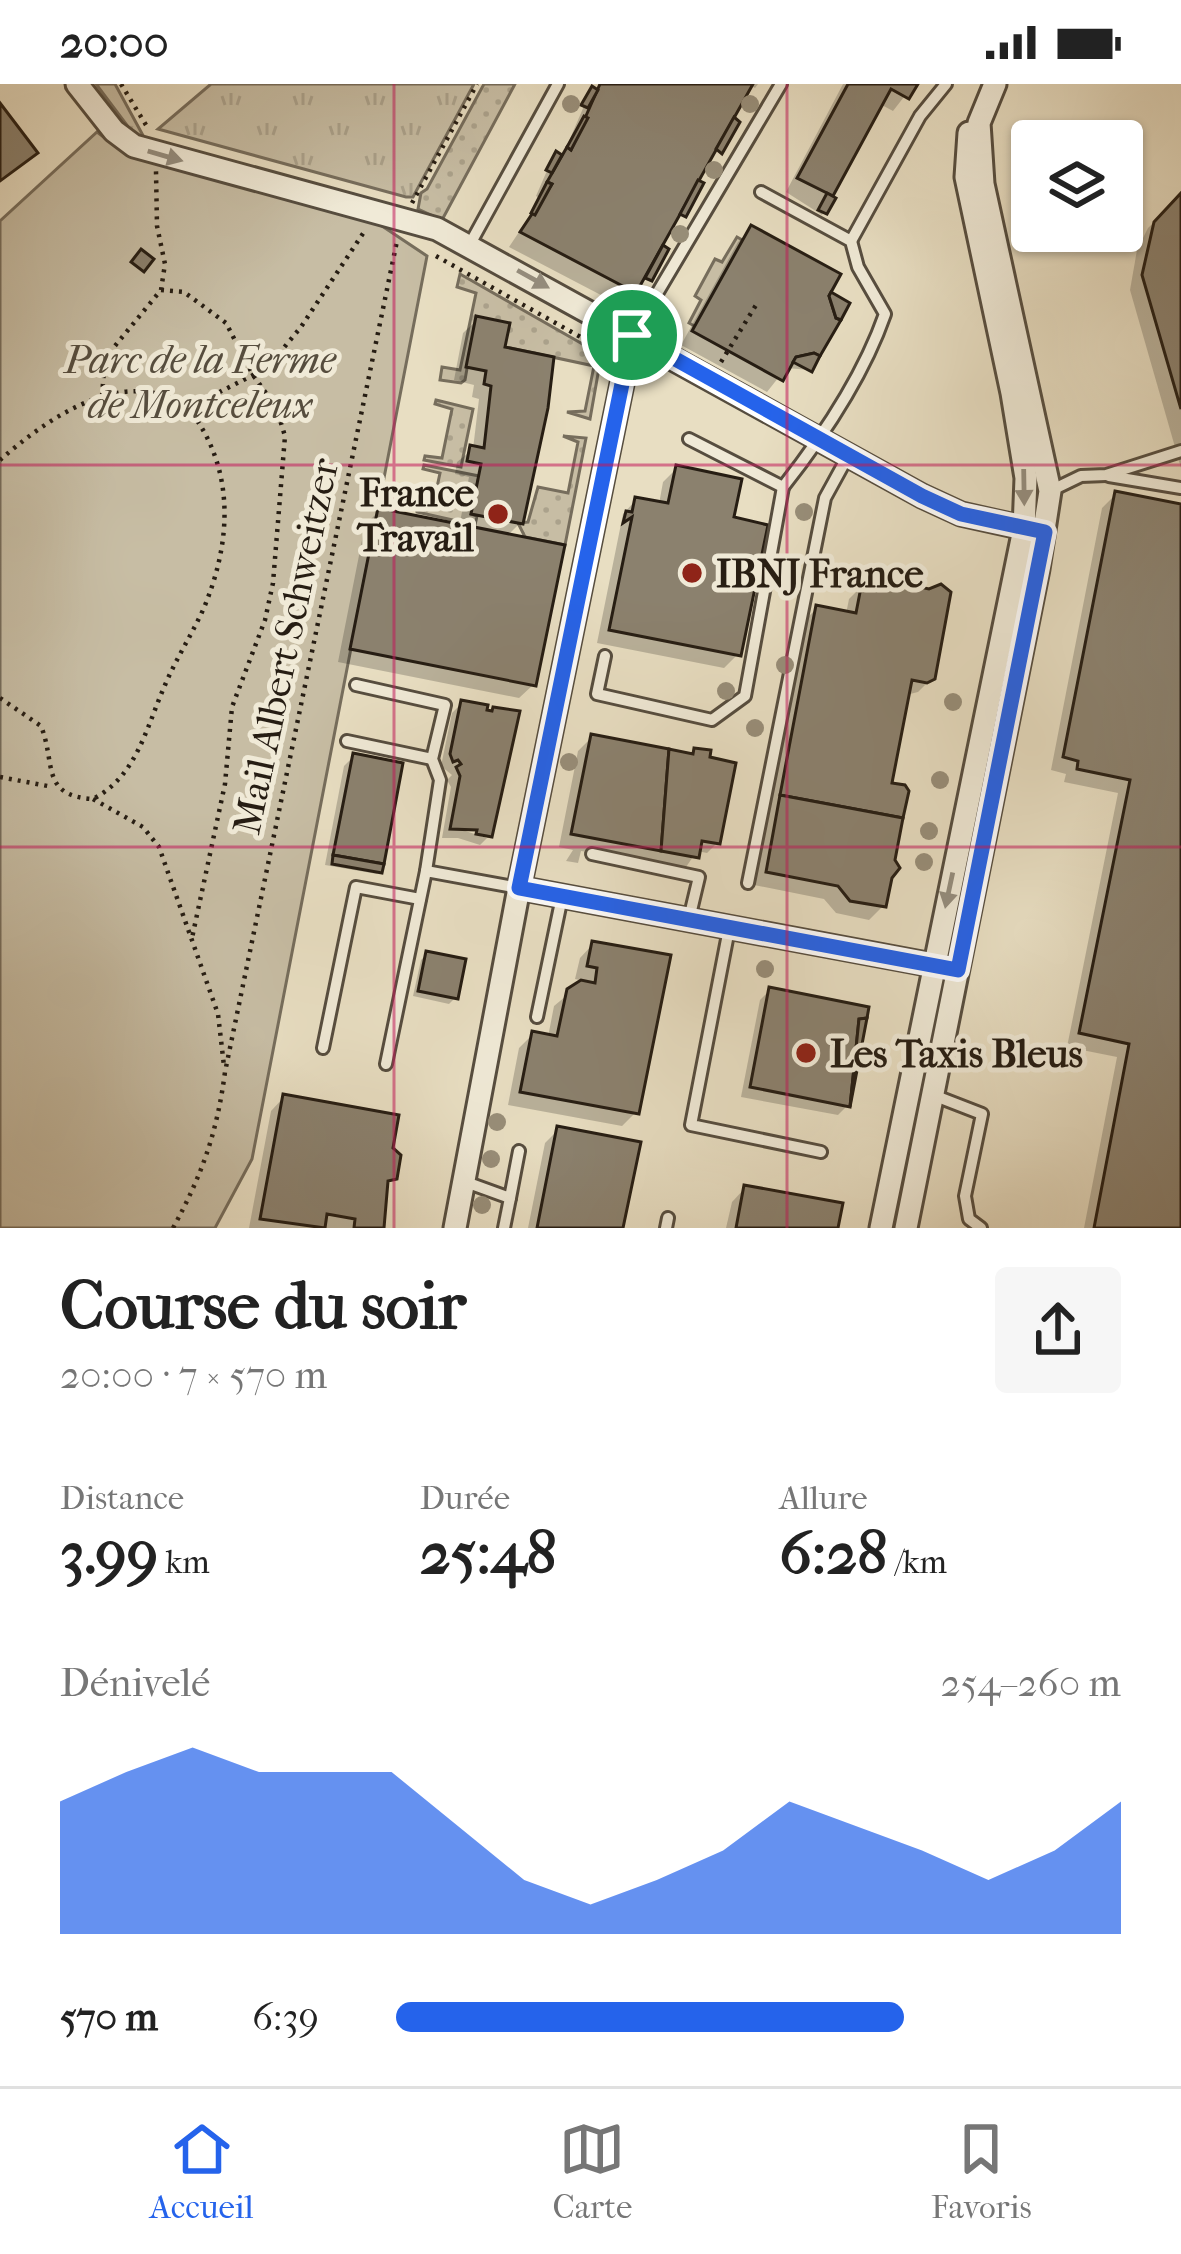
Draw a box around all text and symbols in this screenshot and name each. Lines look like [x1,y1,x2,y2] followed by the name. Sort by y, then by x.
[60,16,169,69] text: 20:00
[1011,120,1143,252] map controls
[1011,120,1143,252] button: layers
[147,147,184,166] one-way arrow
[516,268,549,289] one-way arrow
[581,284,683,386] pin
[599,302,665,368] icon: arrive
[62,337,337,428] park label: Parc de la Ferme de Montceleux
[224,454,348,838] street label: Mail Albert Schweitzer
[1014,469,1034,507] one-way arrow
[356,470,474,561] place label: France Travail
[485,501,511,527] marker: France Travail
[716,551,924,597] place label: IBNJ France
[679,560,705,586] marker: IBNJ France
[939,872,958,910] one-way arrow
[830,1031,1083,1077] place label: Les Taxis Bleus
[793,1040,819,1066] marker: Les Taxis Bleus
[995,1267,1121,1393] button: share
[60,1268,466,1345] text: Course du soir
[60,1352,327,1398] text: 20:00 · 7 × 570 m
[60,1479,184,1518] text: Distance
[420,1479,510,1518] text: Durée
[779,1479,868,1518] text: Allure
[60,1518,158,1589] text: 3.99
[420,1518,557,1589] text: 25:48
[779,1518,887,1589] text: 6:28
[158,1543,210,1582] text: km
[887,1543,947,1582] text: /km
[60,1660,210,1706] text: Dénivelé
[941,1660,1121,1706] text: 254–260 m
[60,1994,158,2040] text: 570 m
[252,1994,319,2040] text: 6:39
[149,2116,254,2227] tab: Accueil
[552,2116,632,2227] tab: Carte
[931,2116,1032,2227] tab: Favoris

